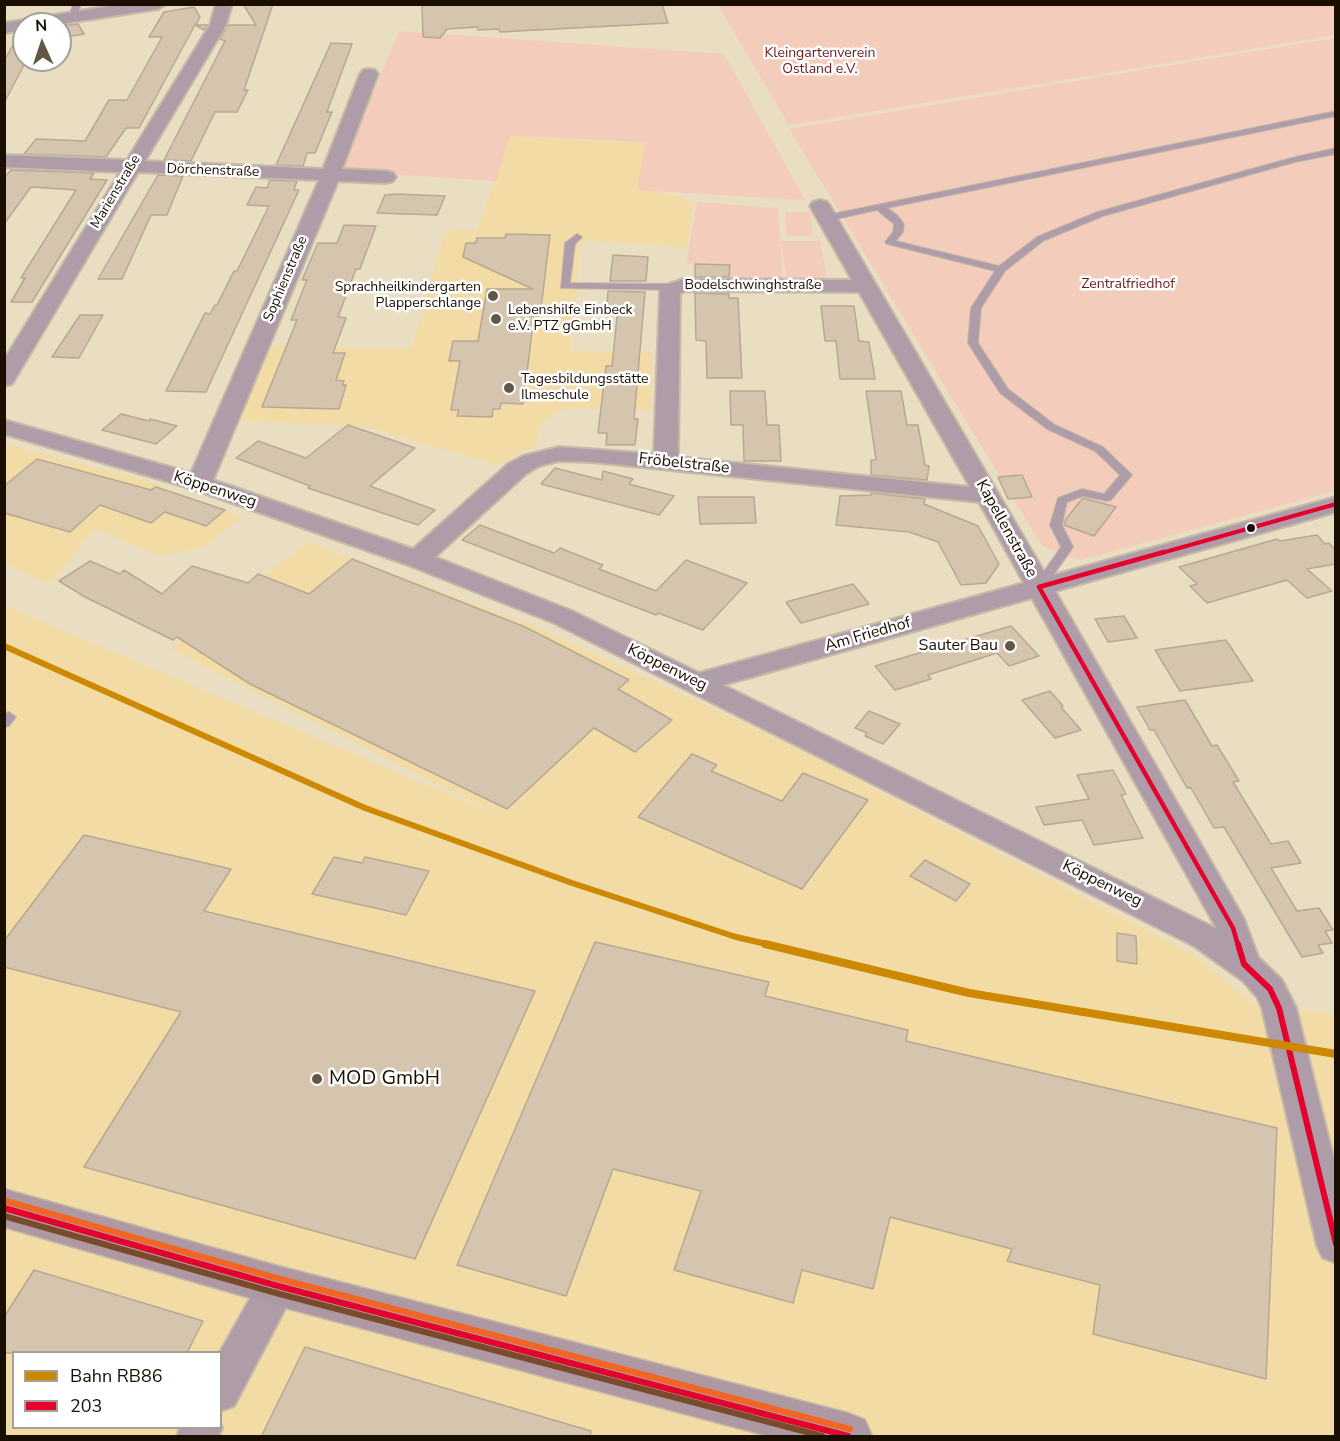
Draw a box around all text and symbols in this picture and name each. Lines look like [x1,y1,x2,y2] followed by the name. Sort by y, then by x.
[12,12,72,72] north arrow
[35,15,48,37] text: N
[765,46,875,78] park label: Kleingartenverein Ostland e.V.
[87,152,145,232] street label: Marienstraße
[166,161,260,181] street label: Dörchenstraße
[260,234,312,324] street label: Sophienstraße
[1081,277,1175,293] park label: Zentralfriedhof
[684,278,822,294] street label: Bodelschwinghstraße
[335,280,481,312] place label: Sprachheilkindergarten Plapperschlange
[486,289,500,303] marker: Sprachheilkindergarten Plapperschlange
[508,303,632,336] place label: Lebenshilfe Einbeck e.V. PTZ gGmbH
[489,312,503,326] marker: Lebenshilfe Einbeck e.V. PTZ gGmbH
[521,372,649,404] place label: Tagesbildungsstätte Ilmeschule
[502,381,516,395] marker: Tagesbildungsstätte Ilmeschule
[638,450,730,478] street label: Fröbelstraße
[171,468,259,512] street label: Köppenweg
[971,477,1041,581] street label: Kapellenstraße
[1245,522,1257,534] unlabelled marker
[823,614,913,656] street label: Am Friedhof
[919,636,998,656] place label: Sauter Bau
[1003,639,1017,653] marker: Sauter Bau
[624,640,710,696] street label: Köppenweg
[1059,856,1145,912] street label: Köppenweg
[329,1067,440,1091] place label: MOD GmbH
[310,1072,324,1086] marker: MOD GmbH
[12,1351,222,1429] legend
[70,1364,163,1388] text: Bahn RB86
[70,1394,102,1418] text: 203

